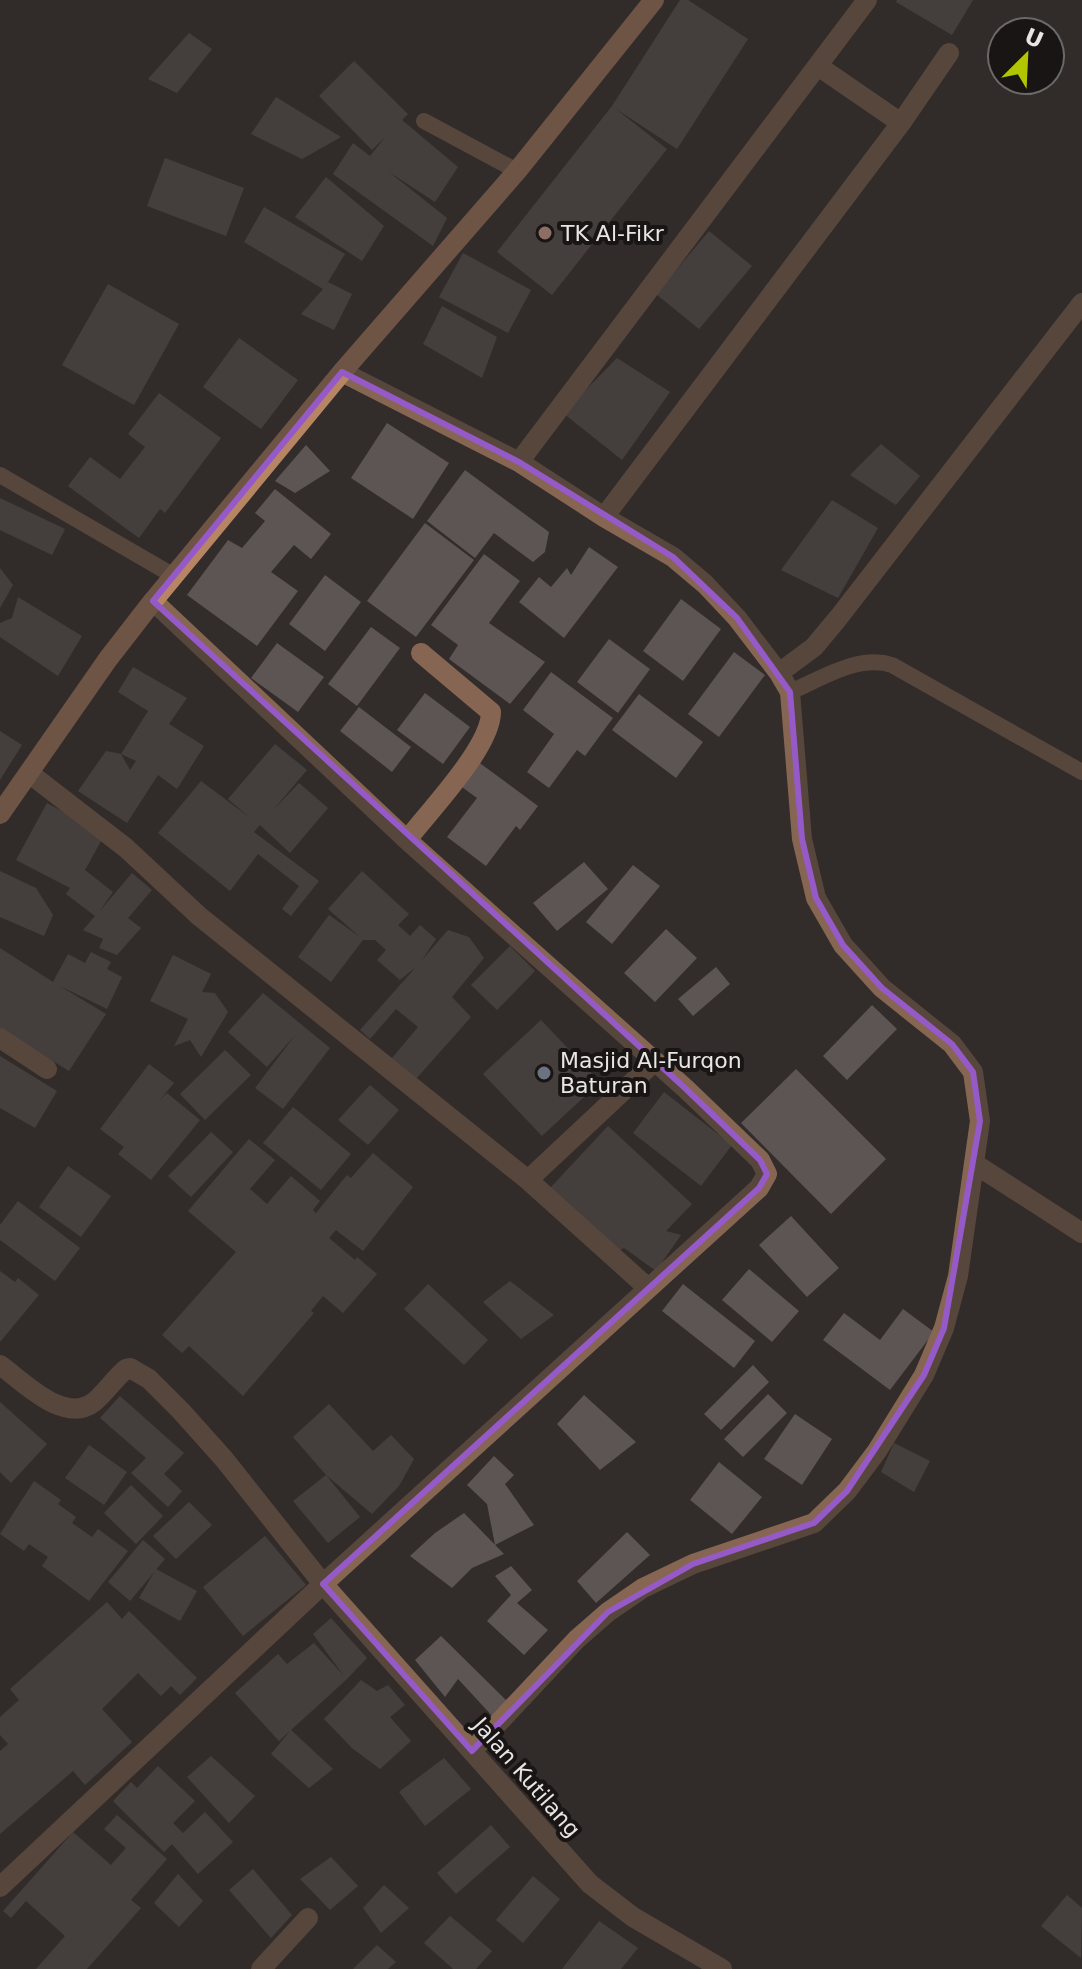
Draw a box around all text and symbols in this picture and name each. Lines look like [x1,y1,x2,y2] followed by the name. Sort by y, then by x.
[986,16,1066,96] north arrow
[1021,23,1047,53] text: U
[560,221,665,246] place label: TK Al-Fikr
[536,224,554,242] marker: TK Al-Fikr
[560,1048,742,1098] place label: Masjid Al-Furqon Baturan
[535,1064,553,1082] marker: Masjid Al-Furqon Baturan
[467,1711,585,1842] street label: Jalan Kutilang

